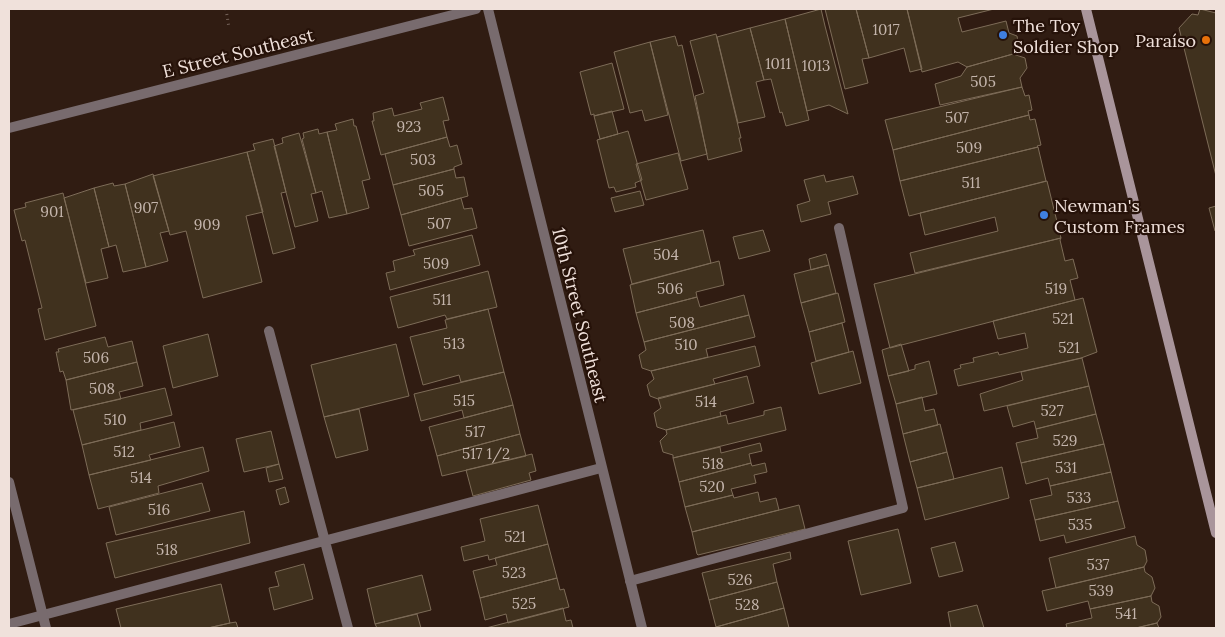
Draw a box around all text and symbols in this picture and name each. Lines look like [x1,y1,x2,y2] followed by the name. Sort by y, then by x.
[1013,14,1119,58] place label: The Toy Soldier Shop
[872,20,900,39] house number: 1017
[160,23,316,83] street label: E Street Southeast
[997,29,1009,41] marker: The Toy Soldier Shop
[1135,29,1196,52] place label: Paraíso
[1200,34,1212,46] marker: Paraíso
[765,54,791,73] house number: 1011
[802,56,830,75] house number: 1013
[970,72,996,91] house number: 505
[945,108,969,127] house number: 507
[397,117,421,136] house number: 923
[956,138,982,157] house number: 509
[410,150,436,169] house number: 503
[961,173,981,192] house number: 511
[418,181,444,200] house number: 505
[1054,194,1185,238] place label: Newman's Custom Frames
[134,198,158,217] house number: 907
[40,202,64,221] house number: 901
[1038,209,1050,221] marker: Newman's Custom Frames
[427,214,451,233] house number: 507
[194,215,220,234] house number: 909
[547,225,613,405] street label: 10th Street Southeast
[653,245,679,264] house number: 504
[423,254,449,273] house number: 509
[657,279,683,298] house number: 506
[1045,279,1067,298] house number: 519
[432,290,452,309] house number: 511
[1052,309,1074,328] house number: 521
[669,313,695,332] house number: 508
[443,334,465,353] house number: 513
[675,335,697,354] house number: 510
[1058,338,1080,357] house number: 521
[83,348,109,367] house number: 506
[89,379,115,398] house number: 508
[453,391,475,410] house number: 515
[695,392,717,411] house number: 514
[1040,401,1064,420] house number: 527
[104,410,126,429] house number: 510
[465,422,485,441] house number: 517
[1053,431,1077,450] house number: 529
[113,442,135,461] house number: 512
[462,444,510,464] house number: 517 1/2
[702,454,724,473] house number: 518
[1055,458,1077,477] house number: 531
[130,468,152,487] house number: 514
[699,477,725,496] house number: 520
[1067,488,1091,507] house number: 533
[148,500,170,519] house number: 516
[1068,515,1092,534] house number: 535
[504,527,526,546] house number: 521
[156,540,178,559] house number: 518
[1086,555,1110,574] house number: 537
[502,563,526,582] house number: 523
[728,570,752,589] house number: 526
[1088,581,1114,600] house number: 539
[512,594,536,613] house number: 525
[735,595,759,614] house number: 528
[1115,604,1137,623] house number: 541

